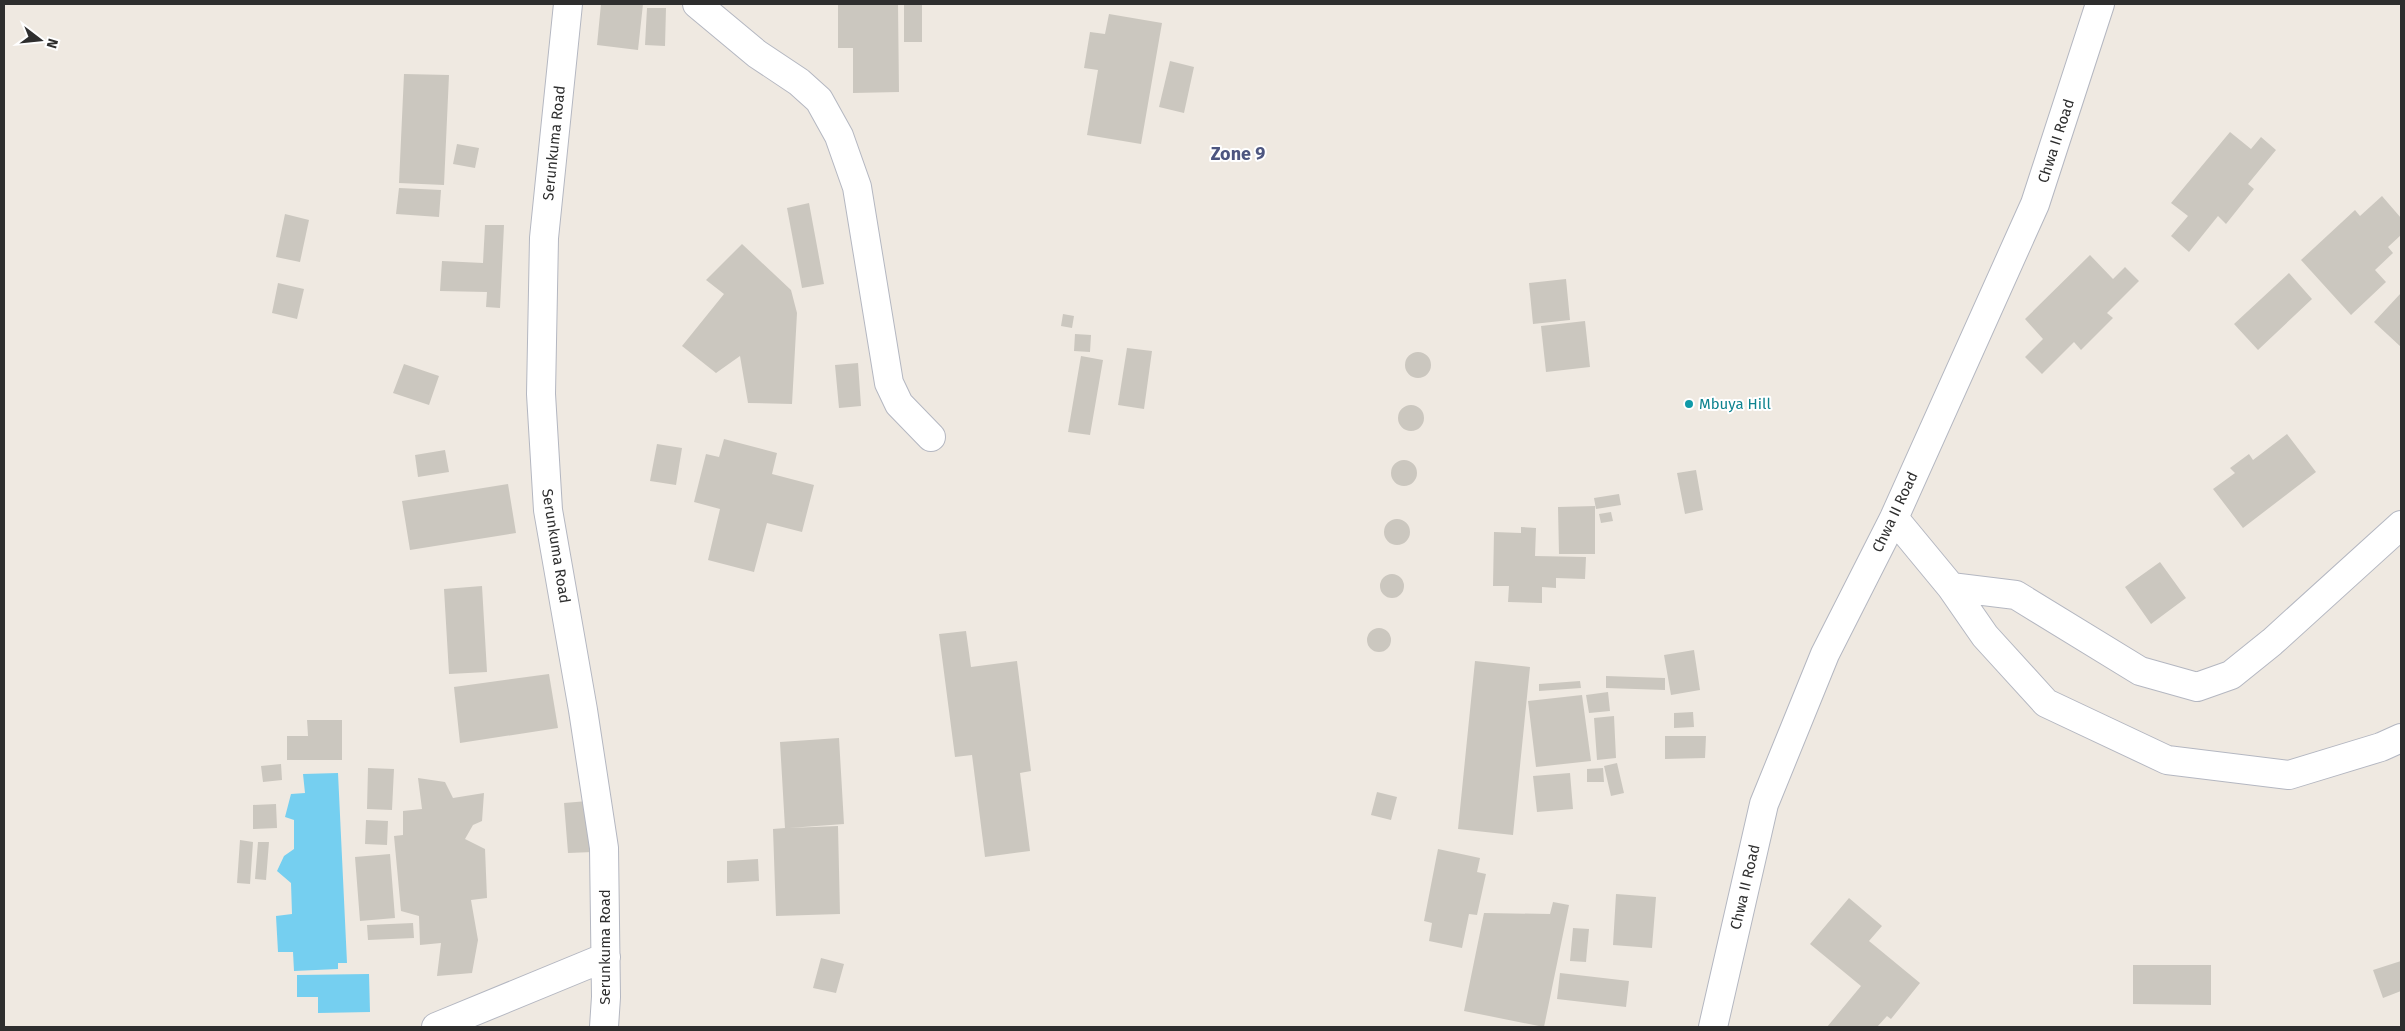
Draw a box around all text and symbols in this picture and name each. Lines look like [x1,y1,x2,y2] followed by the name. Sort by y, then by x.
[15,15,65,65] north arrow
[43,37,61,50] text: N
[539,85,569,201] street label: Serunkuma Road
[2034,97,2078,185] street label: Chwa II Road
[1211,143,1265,165] district label: Zone 9
[1699,395,1771,413] place label: Mbuya Hill
[1683,398,1695,410] marker: Mbuya Hill
[1868,469,1922,555] street label: Chwa II Road
[538,488,574,604] street label: Serunkuma Road
[1726,843,1764,931] street label: Chwa II Road
[596,889,614,1005] street label: Serunkuma Road

